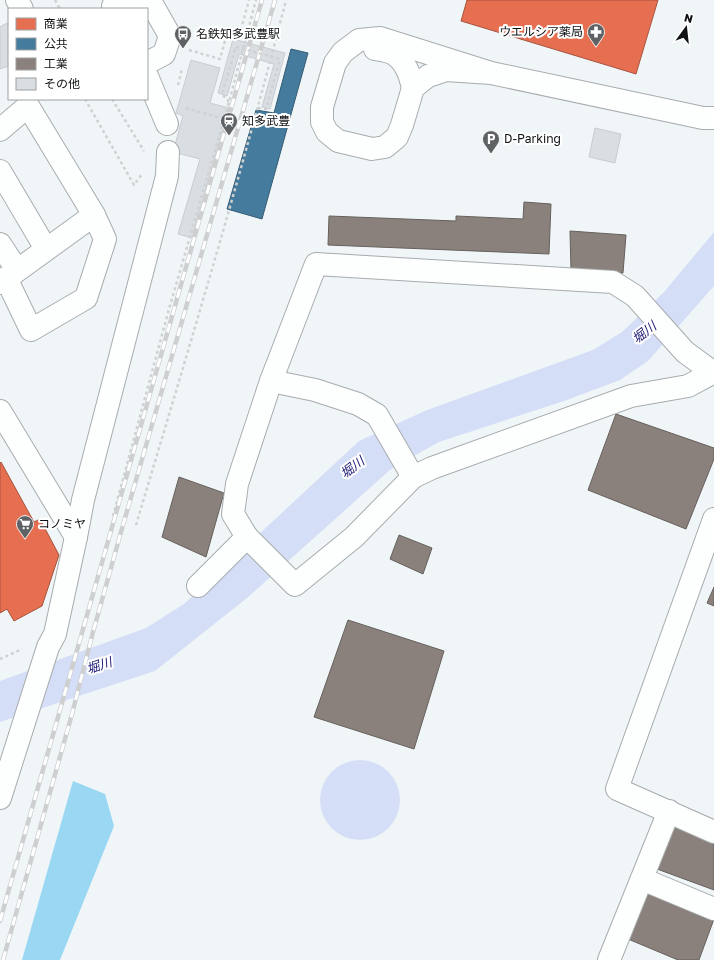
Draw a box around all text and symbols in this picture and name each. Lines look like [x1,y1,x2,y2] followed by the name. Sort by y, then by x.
[8,8,148,100] legend
[666,8,706,48] north arrow
[683,10,694,25] text: N
[44,16,68,31] text: 商業
[586,22,606,47] pharmacy icon: ウエルシア薬局
[173,24,193,49] bus stop icon: 名鉄知多武豊駅
[499,24,583,39] place label: ウエルシア薬局
[196,26,280,41] place label: 名鉄知多武豊駅
[44,36,68,51] text: 公共
[44,56,68,71] text: 工業
[44,76,80,91] text: その他
[219,111,239,136] station icon: 知多武豊
[242,113,290,128] place label: 知多武豊
[481,129,501,154] parking icon: D-Parking
[504,131,561,146] place label: D-Parking
[629,316,661,346] water label: 堀川
[337,452,369,481] water label: 堀川
[15,514,35,539] supermarket icon: コノミヤ
[38,516,86,531] place label: コノミヤ
[84,653,116,677] water label: 堀川

